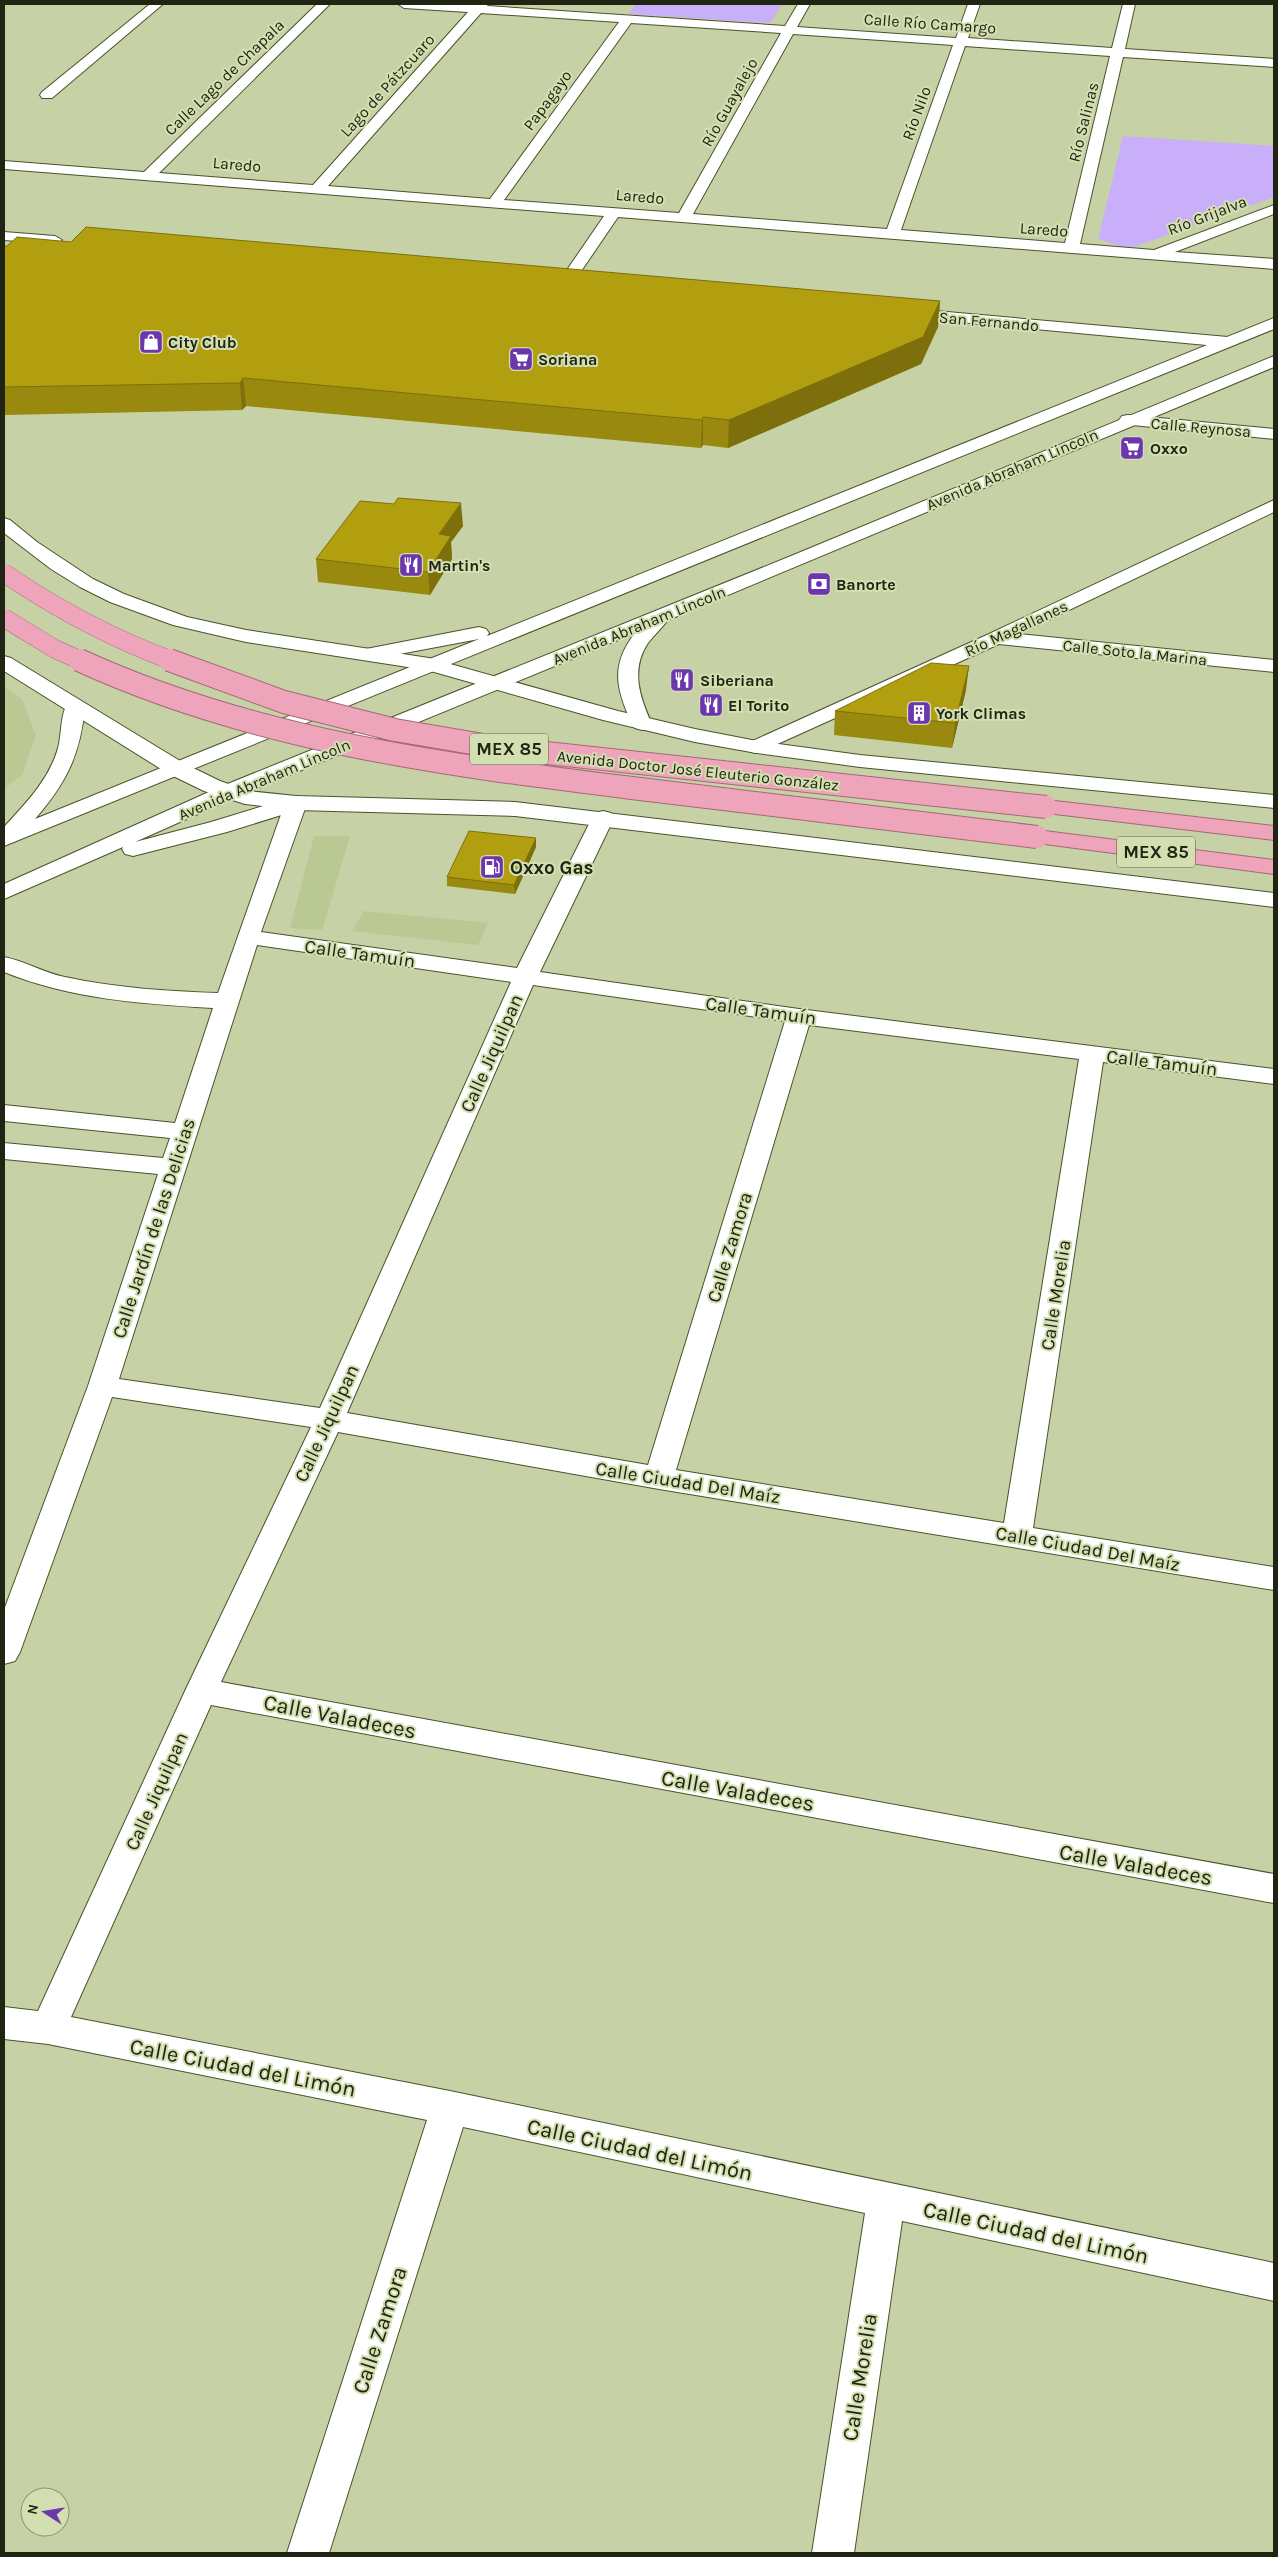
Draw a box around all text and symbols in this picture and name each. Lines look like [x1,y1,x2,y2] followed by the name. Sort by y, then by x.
[863,9,997,38] street label: Calle Río Camargo
[161,15,288,139] street label: Calle Lago de Chapala
[336,30,439,141] street label: Lago de Pátzcuaro
[697,55,762,150] street label: Río Guayalejo
[519,66,576,134] street label: Papagayo
[1064,80,1103,164] street label: Río Salinas
[898,84,935,143] street label: Río Nilo
[212,153,262,176] street label: Laredo
[615,185,665,208] street label: Laredo
[1165,192,1249,239] street label: Río Grijalva
[1019,218,1069,241] street label: Laredo
[938,308,1040,335] street label: San Fernando
[138,329,164,355] shop icon: City Club
[168,333,237,352] place label: City Club
[508,346,534,372] supermarket icon: Soriana
[538,350,597,369] place label: Soriana
[1150,414,1252,441] street label: Calle Reynosa
[923,425,1101,514] street label: Avenida Abraham Lincoln
[1119,435,1145,461] supermarket icon: Oxxo
[1150,439,1188,458] place label: Oxxo
[398,552,424,578] restaurant icon: Martin's
[428,556,490,575] place label: Martin's
[806,571,832,597] bank icon: Banorte
[836,575,896,594] place label: Banorte
[550,582,729,669] street label: Avenida Abraham Lincoln
[962,596,1071,661] street label: Río Magallanes
[1062,635,1208,670] street label: Calle Soto la Marina
[669,667,695,693] restaurant icon: Siberiana
[700,671,774,690] place label: Siberiana
[698,692,724,718] restaurant icon: El Torito
[728,696,789,715] place label: El Torito
[906,700,932,726] building icon: York Climas
[936,704,1026,723] place label: York Climas
[470,734,548,764] road number: MEX 85
[175,735,353,824] street label: Avenida Abraham Lincoln
[556,746,840,795] street label: Avenida Doctor José Eleuterio González
[1117,836,1195,868] road number: MEX 85
[479,854,505,880] fuel station icon: Oxxo Gas
[510,857,594,879] place label: Oxxo Gas
[303,935,417,973] street label: Calle Tamuín
[456,991,528,1116] street label: Calle Jiquilpan
[704,992,818,1030] street label: Calle Tamuín
[1105,1045,1219,1081] street label: Calle Tamuín
[108,1116,200,1341] street label: Calle Jardín de las Delicias
[703,1189,757,1305] street label: Calle Zamora
[1036,1238,1076,1352] street label: Calle Morelia
[290,1361,364,1486] street label: Calle Jiquilpan
[594,1458,782,1508] street label: Calle Ciudad Del Maíz
[994,1522,1182,1576] street label: Calle Ciudad Del Maíz
[261,1689,418,1745] street label: Calle Valadeces
[121,1729,193,1854] street label: Calle Jiquilpan
[659,1765,816,1817] street label: Calle Valadeces
[1057,1839,1214,1891] street label: Calle Valadeces
[128,2033,358,2103] street label: Calle Ciudad del Limón
[525,2113,755,2187] street label: Calle Ciudad del Limón
[921,2196,1151,2270] street label: Calle Ciudad del Limón
[347,2263,413,2397] street label: Calle Zamora
[837,2311,883,2443] street label: Calle Morelia
[20,2487,70,2537] north arrow
[23,2503,42,2516] text: N

